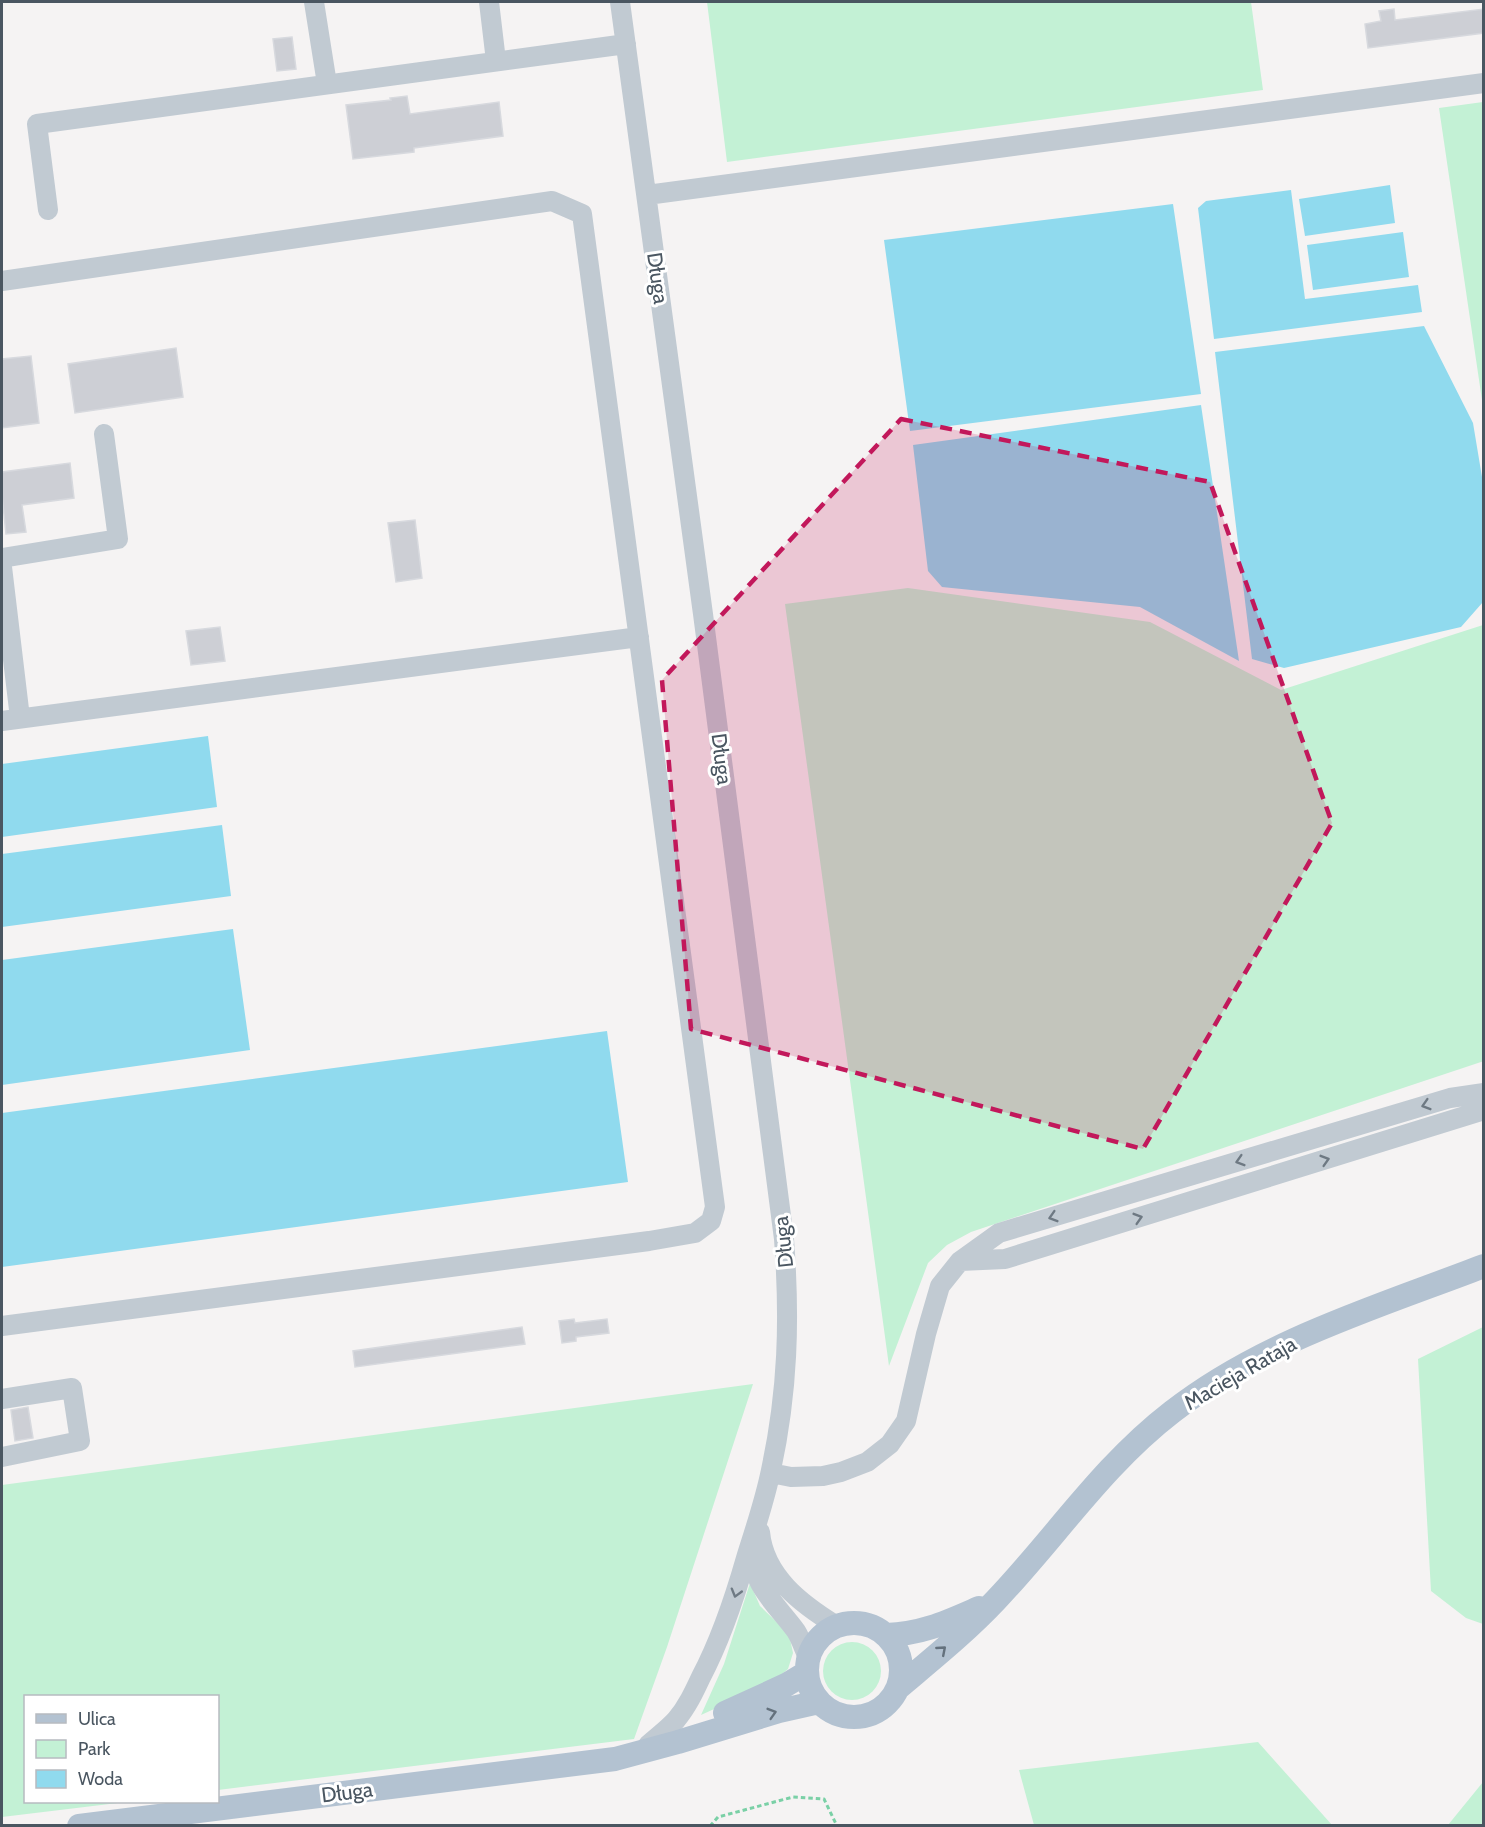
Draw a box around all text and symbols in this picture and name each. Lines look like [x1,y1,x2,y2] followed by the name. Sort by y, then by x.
[642,251,674,305] street label: Długa
[706,732,738,786] street label: Długa
[1422,1098,1432,1110] one-way arrow
[1235,1154,1246,1166] one-way arrow
[1319,1155,1330,1167] one-way arrow
[1048,1210,1059,1222] one-way arrow
[1132,1213,1143,1225] one-way arrow
[768,1215,798,1269] street label: Długa
[1180,1331,1301,1416] street label: Macieja Rataja
[731,1587,743,1598] one-way arrow
[936,1646,946,1657] one-way arrow
[24,1695,219,1803] legend
[78,1708,116,1730] text: Ulica
[766,1708,777,1720] one-way arrow
[78,1738,111,1760] text: Park
[78,1768,123,1790] text: Woda
[320,1776,374,1808] street label: Długa

